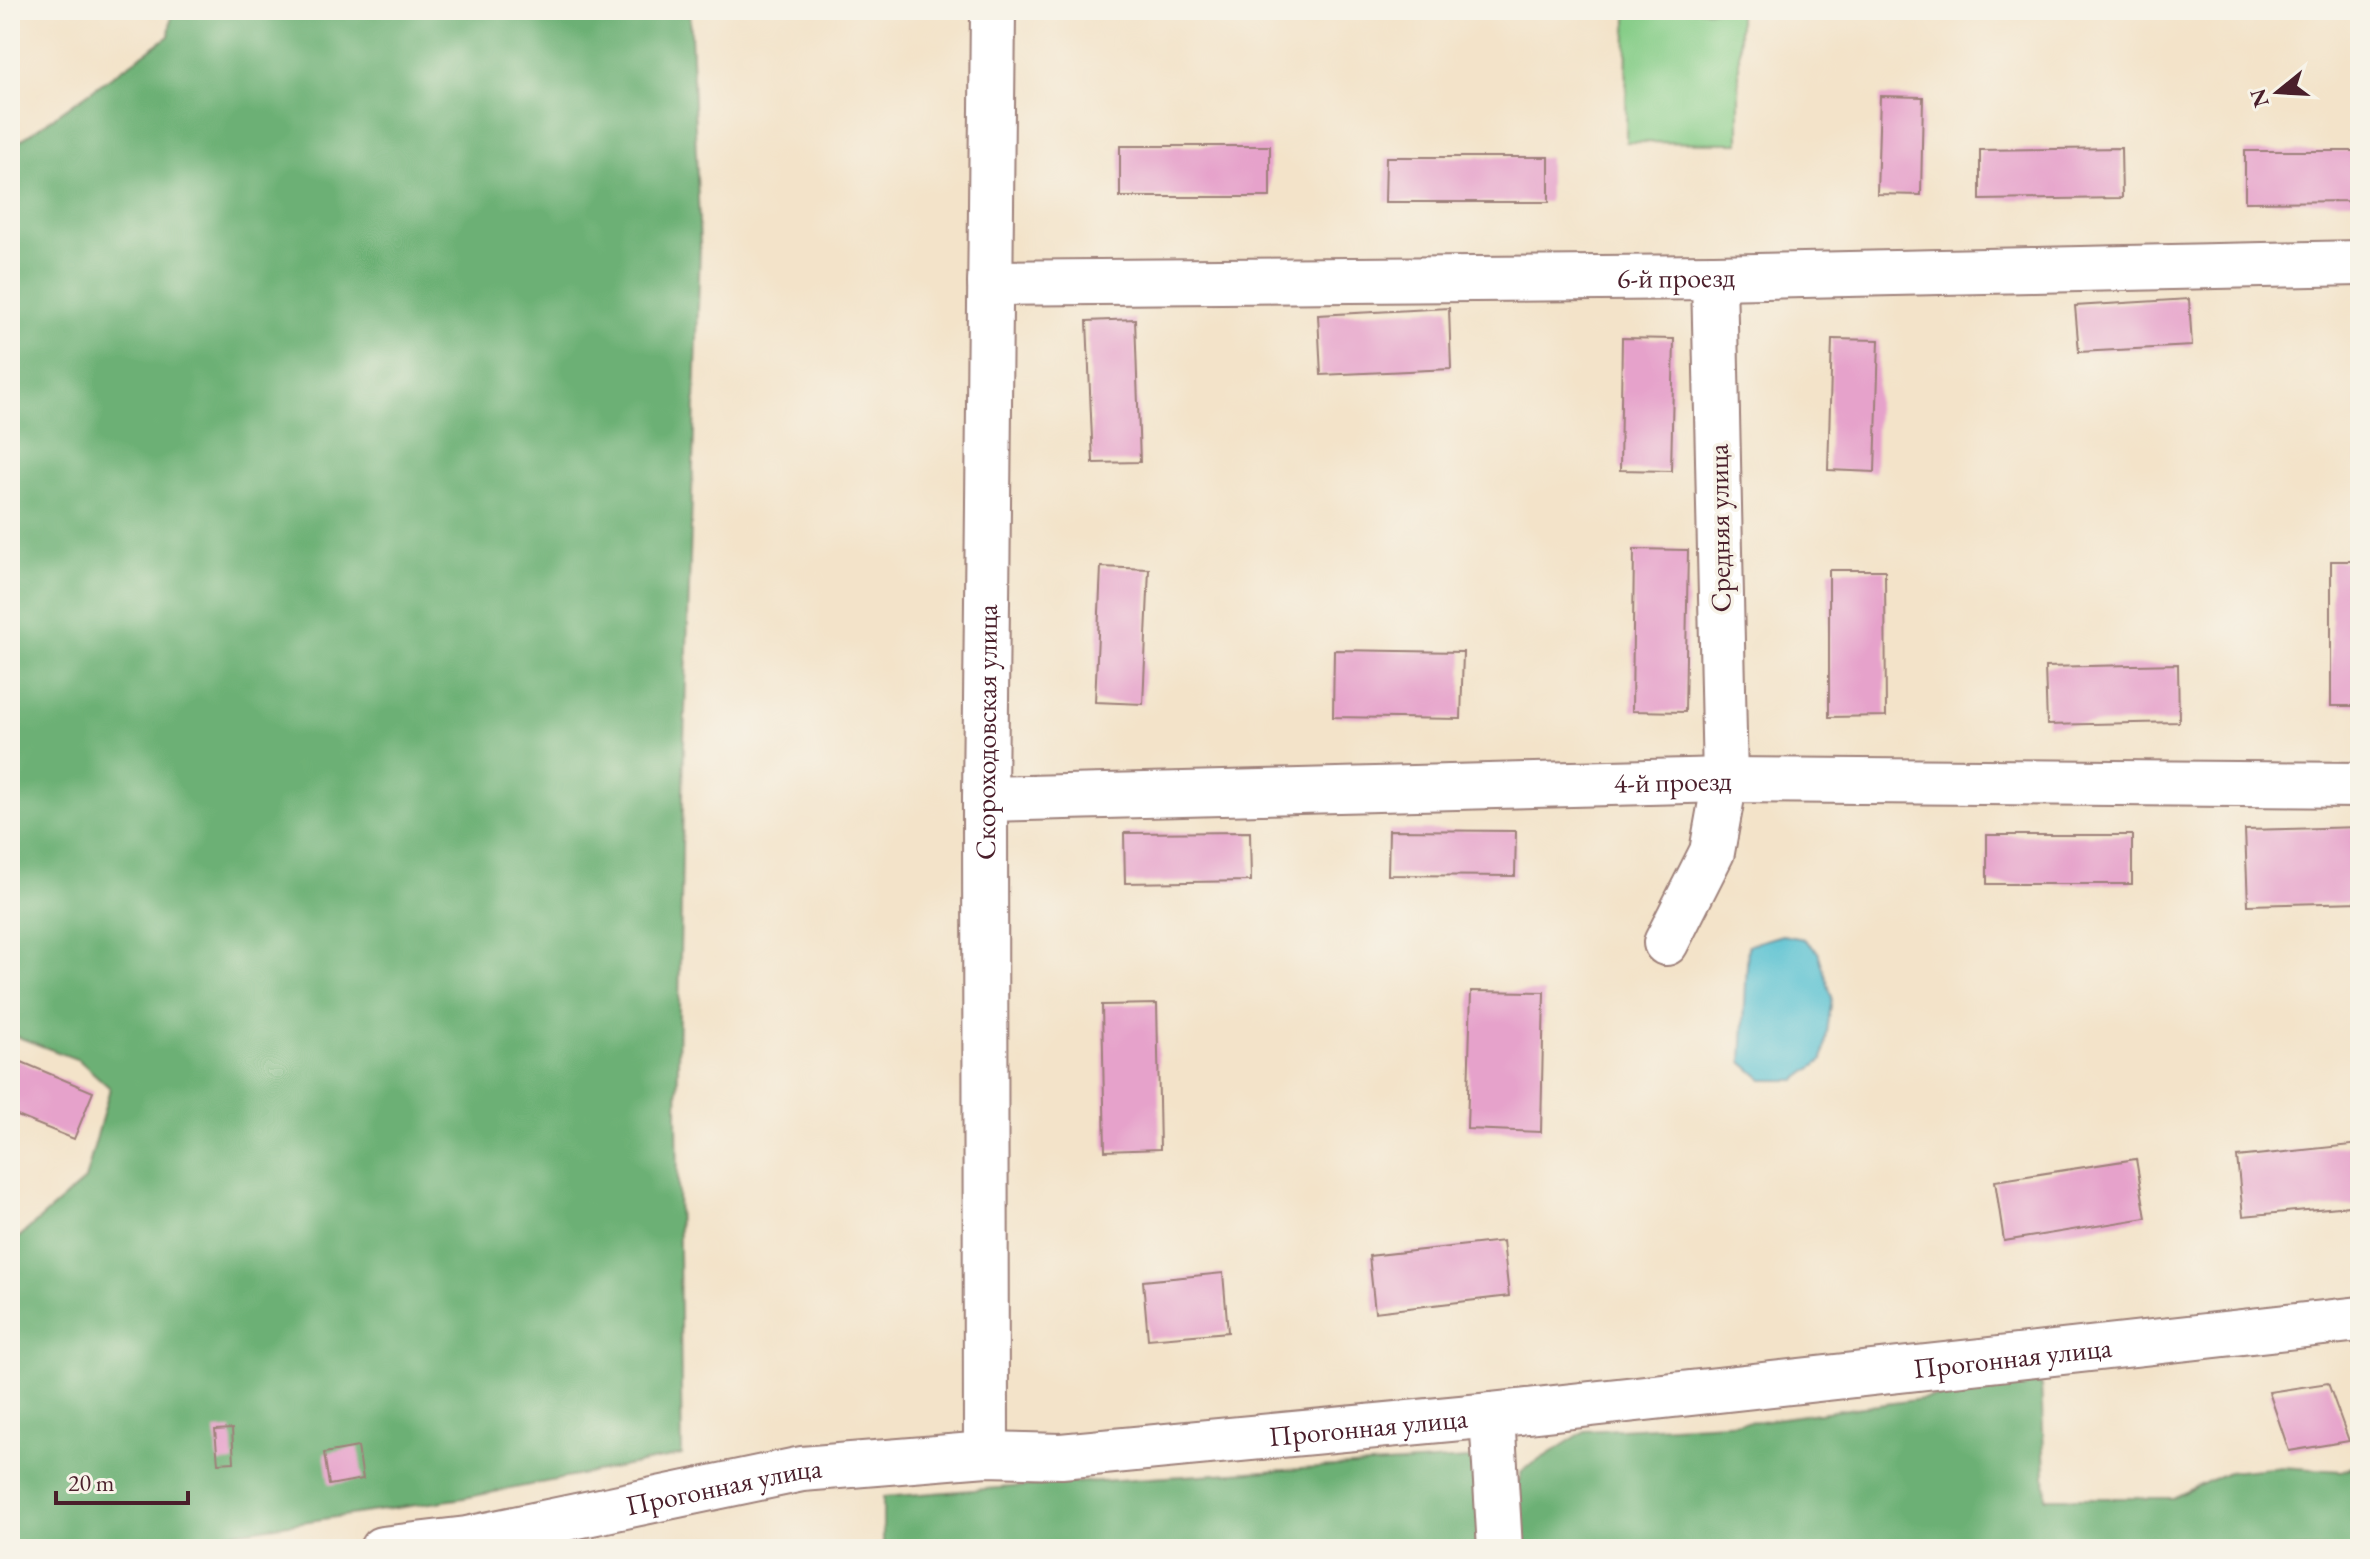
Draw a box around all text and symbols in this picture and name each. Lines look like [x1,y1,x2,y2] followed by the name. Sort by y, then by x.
[2238,52,2318,132] north arrow
[2243,85,2276,111] text: N
[1617,259,1736,296] street label: 6-й проезд
[1700,443,1738,613] street label: Средняя улица
[967,603,1005,860] street label: Скороходовская улица
[1613,762,1732,801] street label: 4-й проезд
[1911,1329,2114,1386] street label: Прогонная улица
[1267,1399,1470,1454] street label: Прогонная улица
[623,1449,824,1523] street label: Прогонная улица
[56,1455,188,1505] scale bar
[68,1467,115,1498] text: 20 m

